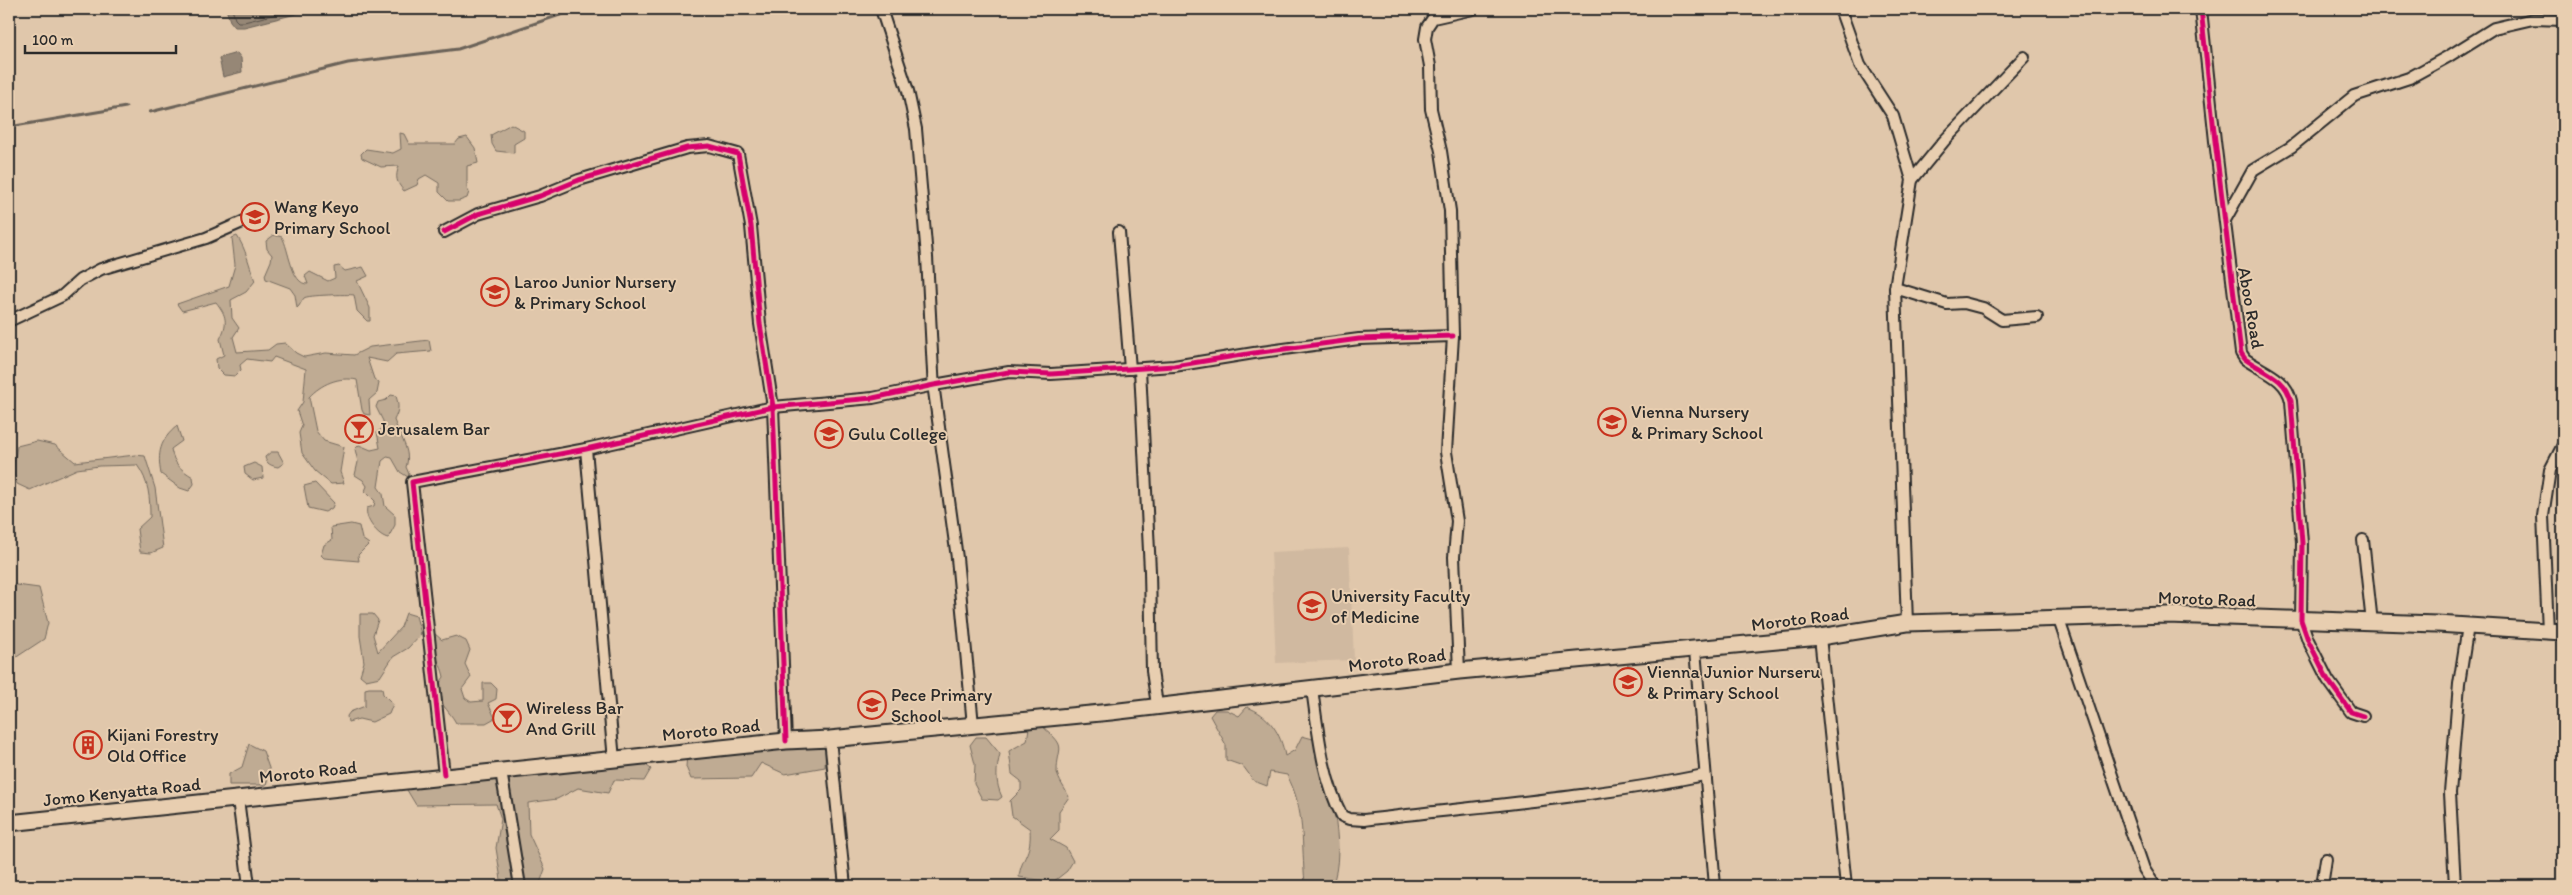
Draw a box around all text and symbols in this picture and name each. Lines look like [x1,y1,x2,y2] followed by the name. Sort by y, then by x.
[25,22,176,54] scale bar
[32,31,74,49] text: 100 m
[274,196,390,239] place label: Wang Keyo Primary School
[240,202,270,232] school or university icon: Wang Keyo Primary School
[2233,265,2269,351] street label: Aboo Road
[514,271,677,314] place label: Laroo Junior Nursery & Primary School
[480,277,510,307] school or university icon: Laroo Junior Nursery & Primary School
[1631,401,1763,444] place label: Vienna Nursery & Primary School
[1597,407,1627,437] school or university icon: Vienna Nursery & Primary School
[344,414,374,444] bar icon: Jerusalem Bar
[378,418,490,440] place label: Jerusalem Bar
[814,419,844,449] school or university icon: Gulu College
[848,423,947,445] place label: Gulu College
[1331,585,1471,628] place label: University Faculty of Medicine
[2158,586,2257,612] street label: Moroto Road
[1297,591,1327,621] school or university icon: University Faculty of Medicine
[1750,602,1850,636] street label: Moroto Road
[1347,643,1447,677] street label: Moroto Road
[1647,661,1820,704] place label: Vienna Junior Nurseru & Primary School
[1613,667,1643,697] school or university icon: Vienna Junior Nurseru & Primary School
[891,684,993,727] place label: Pece Primary School
[857,690,887,720] school or university icon: Pece Primary School
[526,697,624,740] place label: Wireless Bar And Grill
[492,703,522,733] bar icon: Wireless Bar And Grill
[661,714,761,746] street label: Moroto Road
[107,724,219,767] place label: Kijani Forestry Old Office
[73,730,103,760] building icon: Kijani Forestry Old Office
[258,756,358,788] street label: Moroto Road
[42,773,202,811] street label: Jomo Kenyatta Road

